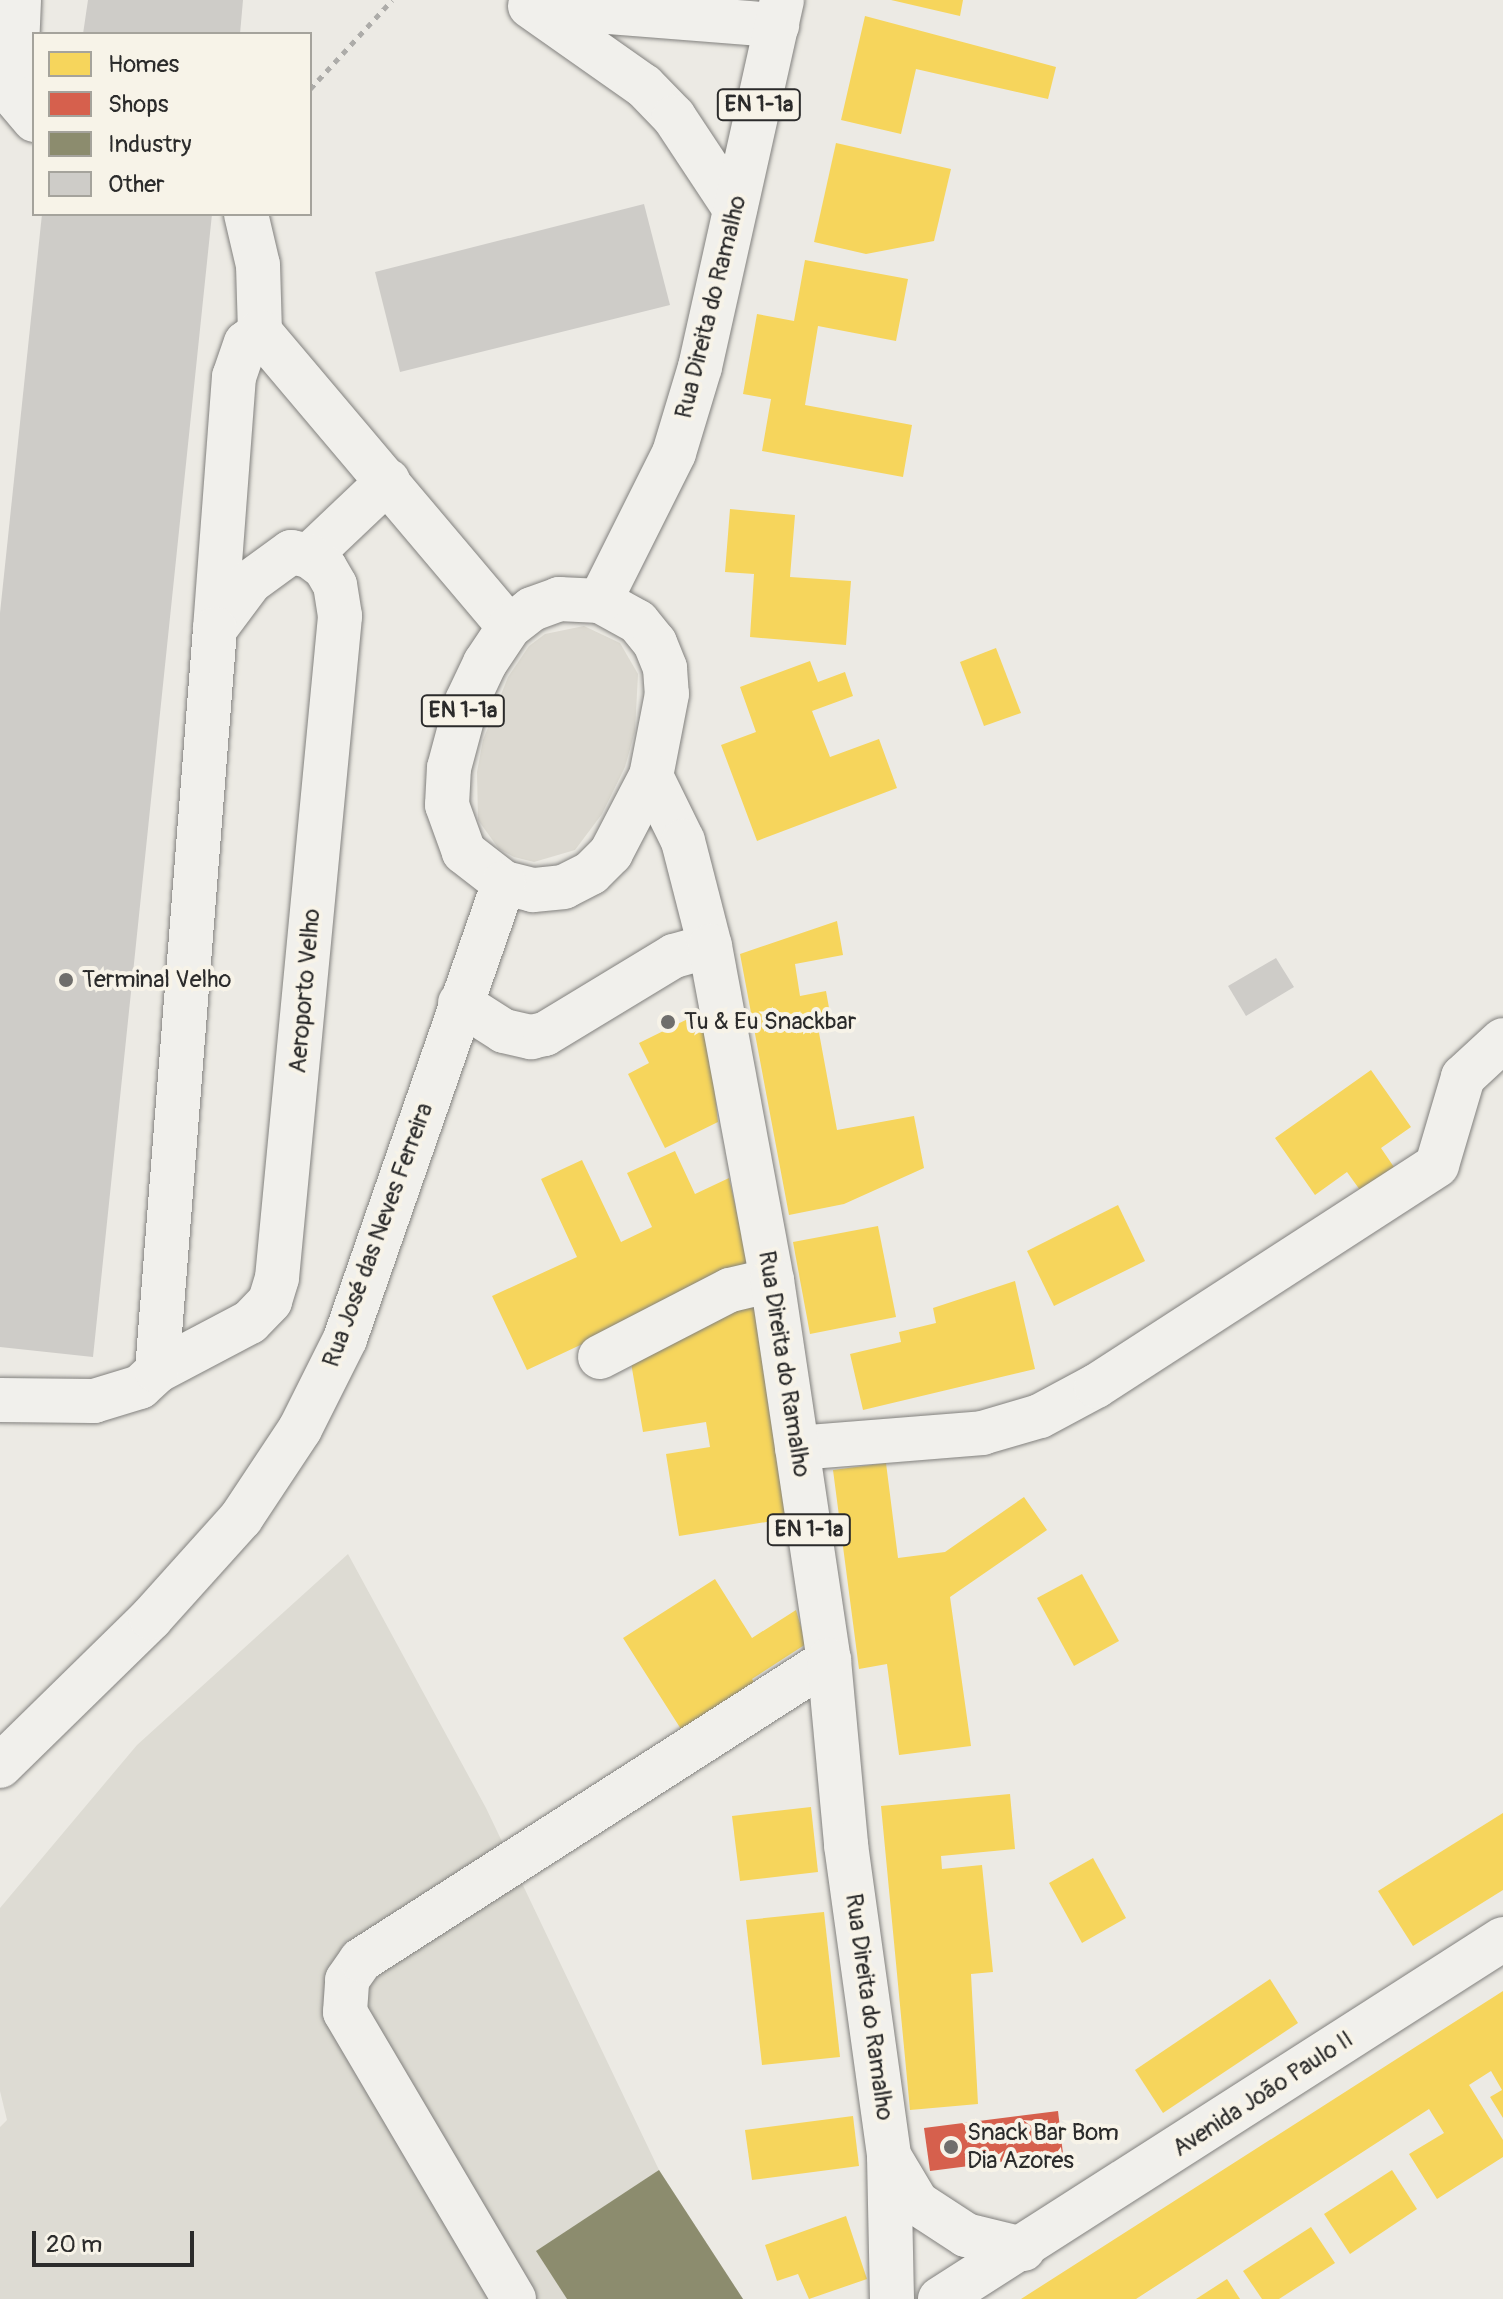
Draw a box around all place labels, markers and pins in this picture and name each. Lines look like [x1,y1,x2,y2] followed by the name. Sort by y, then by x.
[82,966,231,994] place label: Terminal Velho
[57,971,75,989] marker: Terminal Velho
[684,1008,856,1036] place label: Tu & Eu Snackbar
[659,1013,677,1031] marker: Tu & Eu Snackbar
[967,2119,1119,2175] place label: Snack Bar Bom Dia Azores
[942,2138,960,2156] marker: Snack Bar Bom Dia Azores

